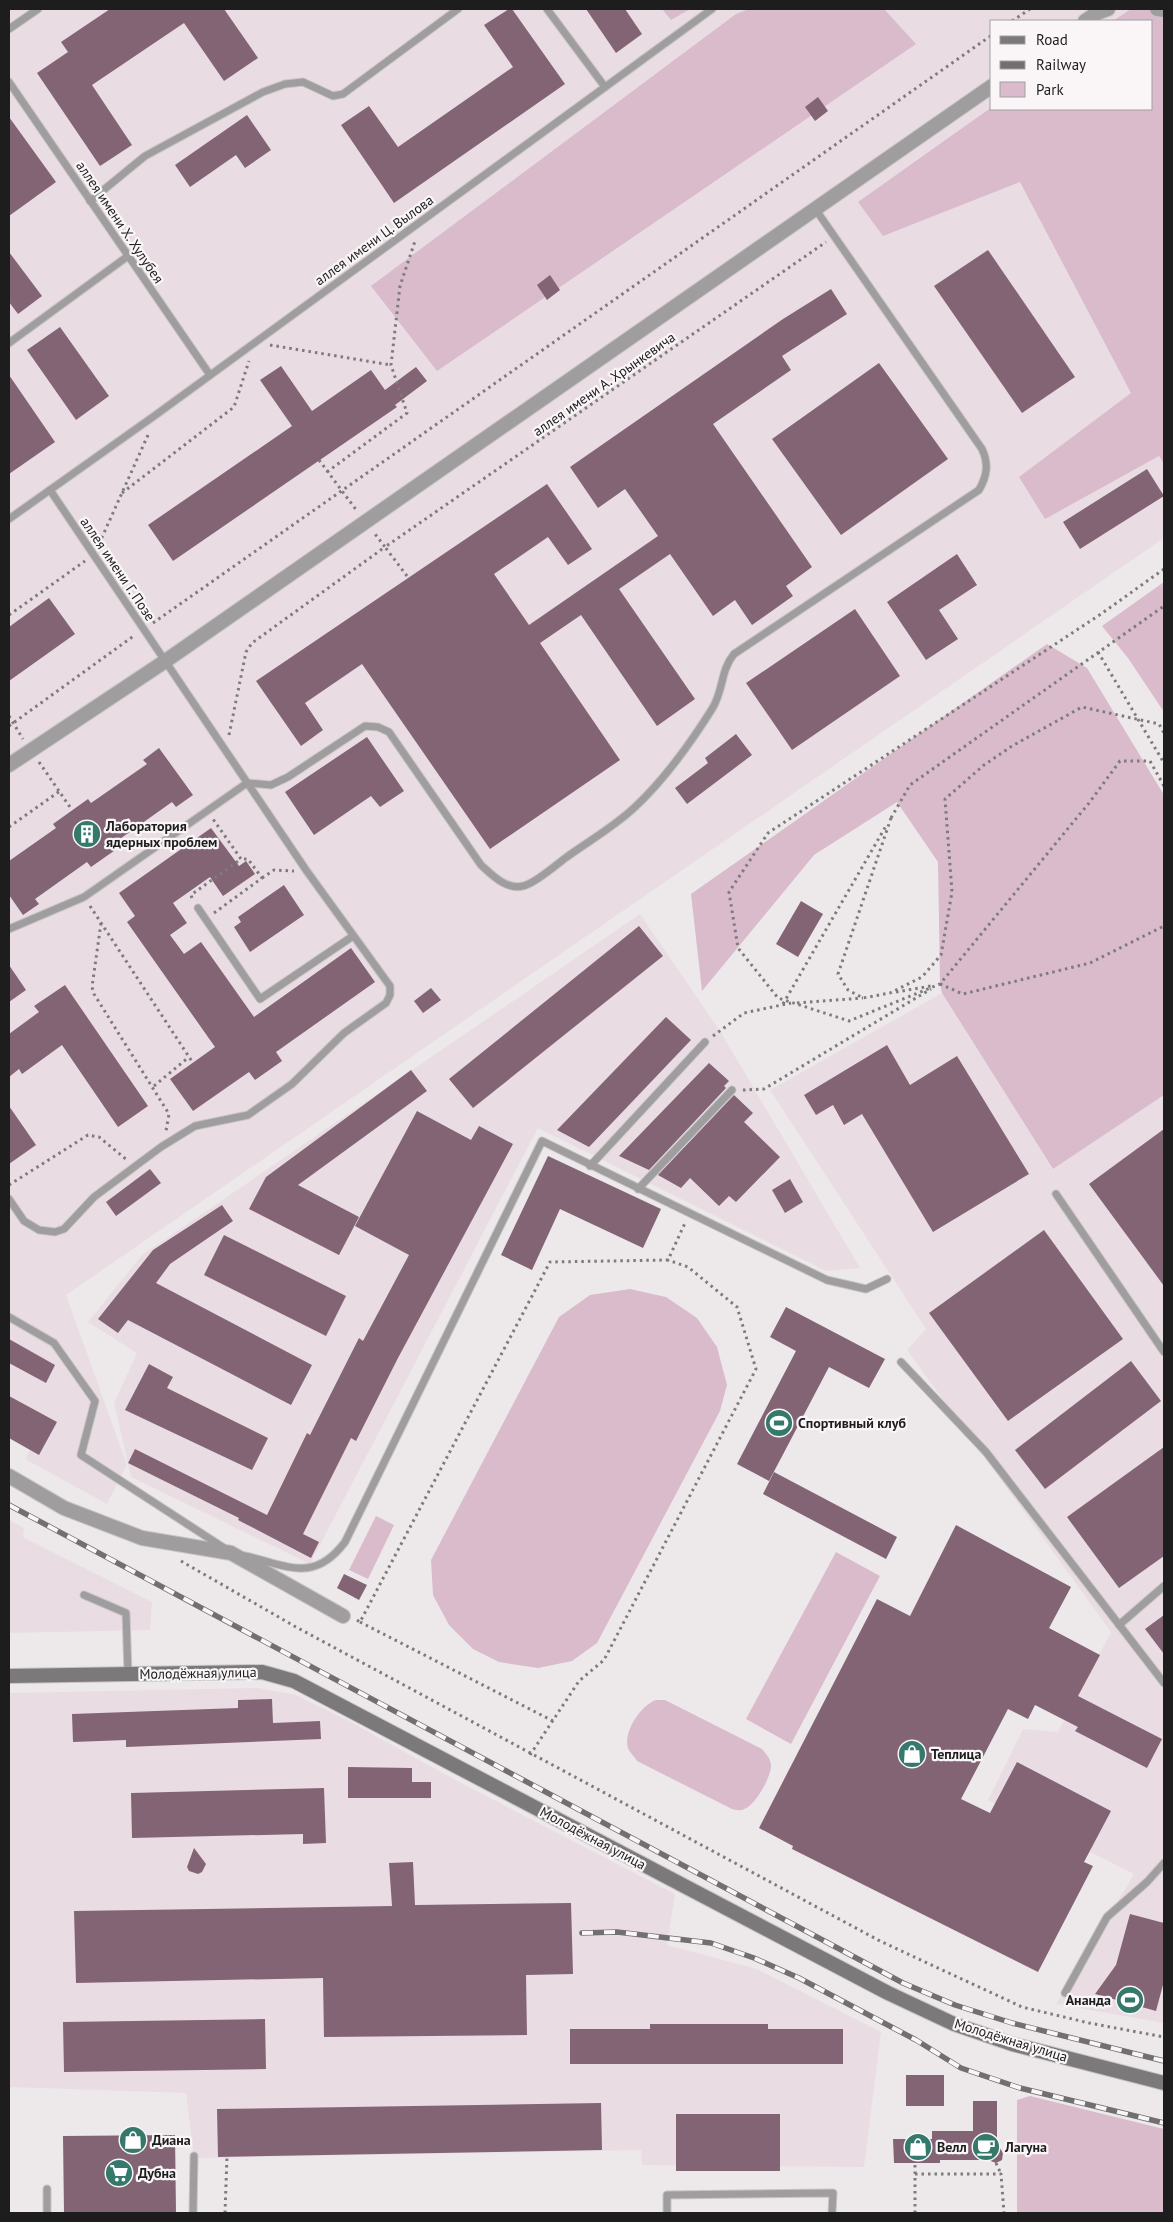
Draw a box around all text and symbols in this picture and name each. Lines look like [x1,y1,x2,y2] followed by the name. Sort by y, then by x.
[990,20,1153,110] legend
[1036,30,1068,49] text: Road
[1036,55,1086,74] text: Railway
[1036,80,1064,99] text: Park
[72,157,168,287] street label: аллея имени Х. Хулубея
[311,191,437,289] street label: аллея имени Ц. Вылова
[529,328,679,440] street label: аллея имени А. Хрынкевича
[77,514,159,624] street label: аллея имени Г. Позе
[105,817,217,851] place label: Лаборатория ядерных проблем
[72,819,102,849] building icon: Лаборатория ядерных проблем
[764,1408,794,1438] sports icon: Спортивный клуб
[798,1414,906,1432] place label: Спортивный клуб
[139,1663,257,1683] street label: Молодёжная улица
[897,1739,927,1769] shop icon: Теплица
[931,1745,981,1763] place label: Теплица
[537,1803,649,1874] street label: Молодёжная улица
[1115,1985,1145,2015] sports icon: Ананда
[1066,1991,1111,2009] place label: Ананда
[952,2014,1070,2066] street label: Молодёжная улица
[118,2125,148,2155] shop icon: Диана
[152,2131,191,2149] place label: Диана
[903,2132,933,2162] shop icon: Велл
[971,2132,1001,2162] cafe icon: Лагуна
[937,2138,967,2156] place label: Велл
[1004,2138,1047,2156] place label: Лагуна
[104,2158,134,2188] supermarket icon: Дубна
[138,2164,176,2182] place label: Дубна

